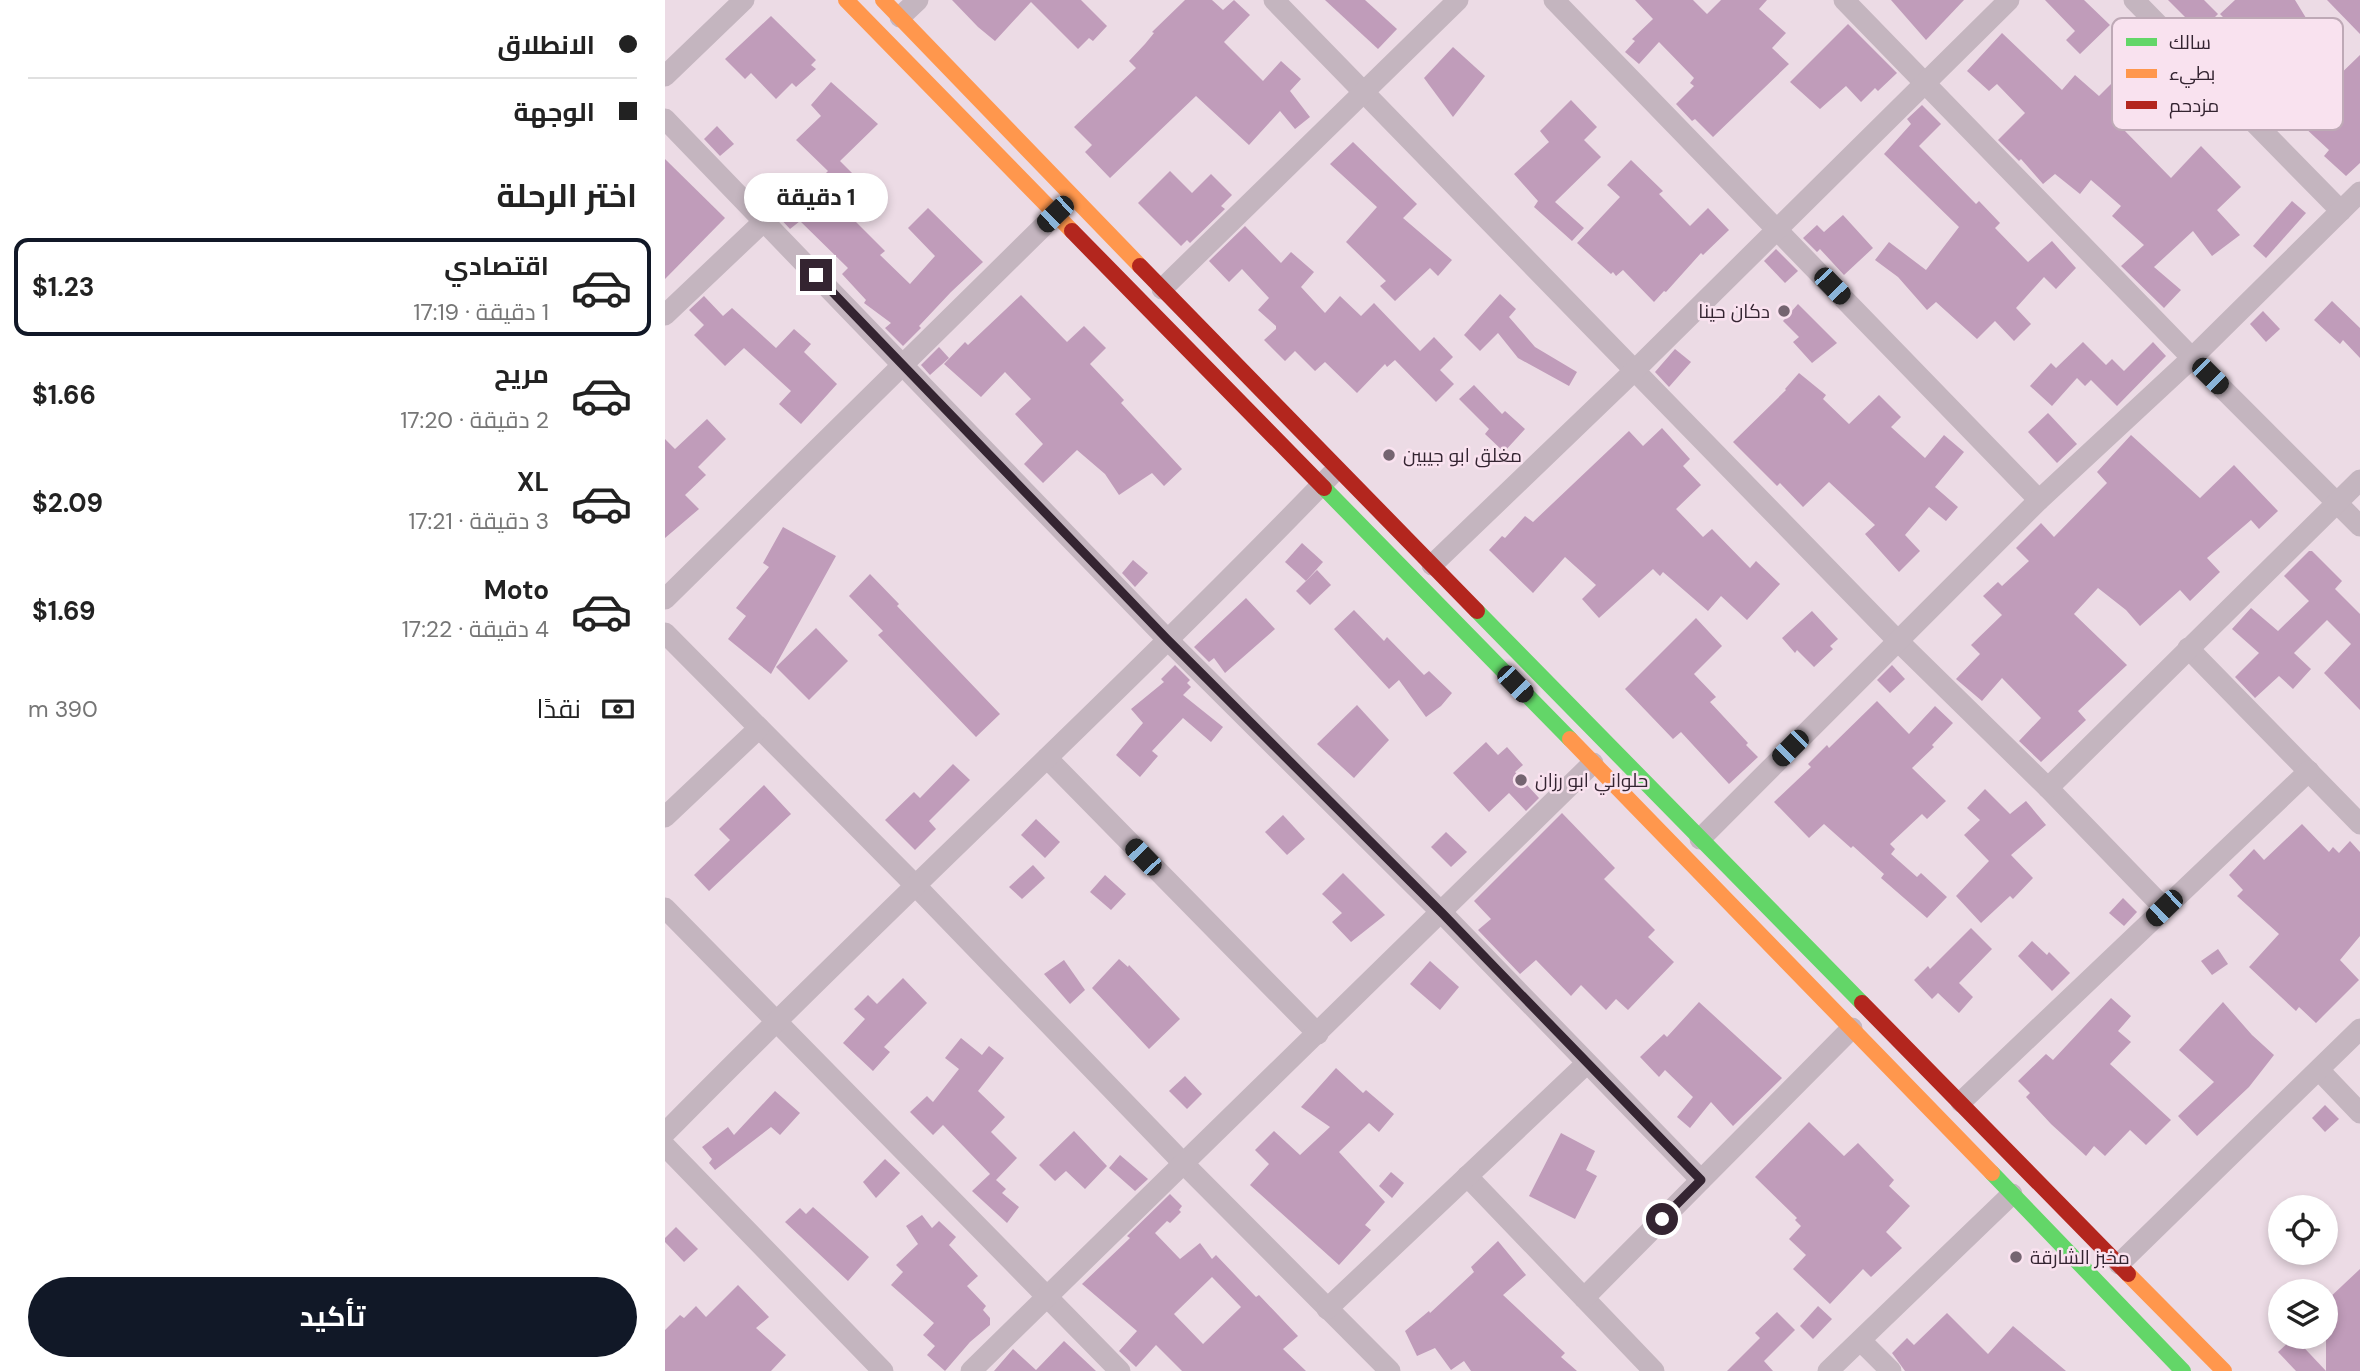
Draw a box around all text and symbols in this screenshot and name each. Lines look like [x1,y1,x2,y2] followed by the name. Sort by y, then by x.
[2112,18,2343,130] legend
[497,28,595,62] text: الانطلاق
[2169,30,2211,55] text: سالك
[2169,61,2215,88] text: بطيء
[2169,93,2219,119] text: مزدحم
[514,95,595,129] text: الوجهة
[744,174,888,222] callout: 1 دقيقة
[496,175,637,217] text: اختر الرحلة
[777,182,855,212] text: 1 دقيقة
[1033,192,1078,236] car
[444,249,549,283] text: اقتصادي
[570,256,633,319] icon: car
[800,259,832,291] route end
[1810,264,1855,308] car
[32,270,94,304] text: $1.23
[413,297,549,327] text: 1 دقيقة · 17:19
[1698,299,1770,324] place label: دكان حينا
[1776,303,1792,319] marker: دكان حينا
[2188,354,2233,398] car
[494,357,549,391] text: مريح
[570,364,633,427] icon: car
[32,378,96,412] text: $1.66
[400,405,549,435] text: 2 دقيقة · 17:20
[1403,443,1522,468] place label: مغلق ابو جيبين
[1381,447,1397,463] marker: مغلق ابو جيبين
[517,465,549,499] text: XL
[570,472,633,535] icon: car
[32,486,103,520] text: $2.09
[408,506,549,536] text: 3 دقيقة · 17:21
[484,573,549,607] text: Moto
[570,580,633,643] icon: car
[32,594,95,628] text: $1.69
[402,614,549,644] text: 4 دقيقة · 17:22
[1493,662,1538,706] car
[599,690,637,728] icon: cash
[537,692,581,726] text: نقدًا
[28,694,98,724] text: 390 m
[1768,726,1813,770] car
[1535,768,1648,795] place label: حلواني ابو رزان
[1513,772,1529,788] marker: حلواني ابو رزان
[1121,835,1166,879] car
[2142,886,2187,930] car
[2268,1195,2338,1349] map controls
[2268,1195,2338,1265] button: locate
[1646,1203,1678,1235] route start
[2030,1245,2130,1270] place label: مخبز الشارقة
[2008,1249,2024,1265] marker: مخبز الشارقة
[28,1277,637,1357] button: تأكيد
[2268,1279,2338,1349] button: layers

